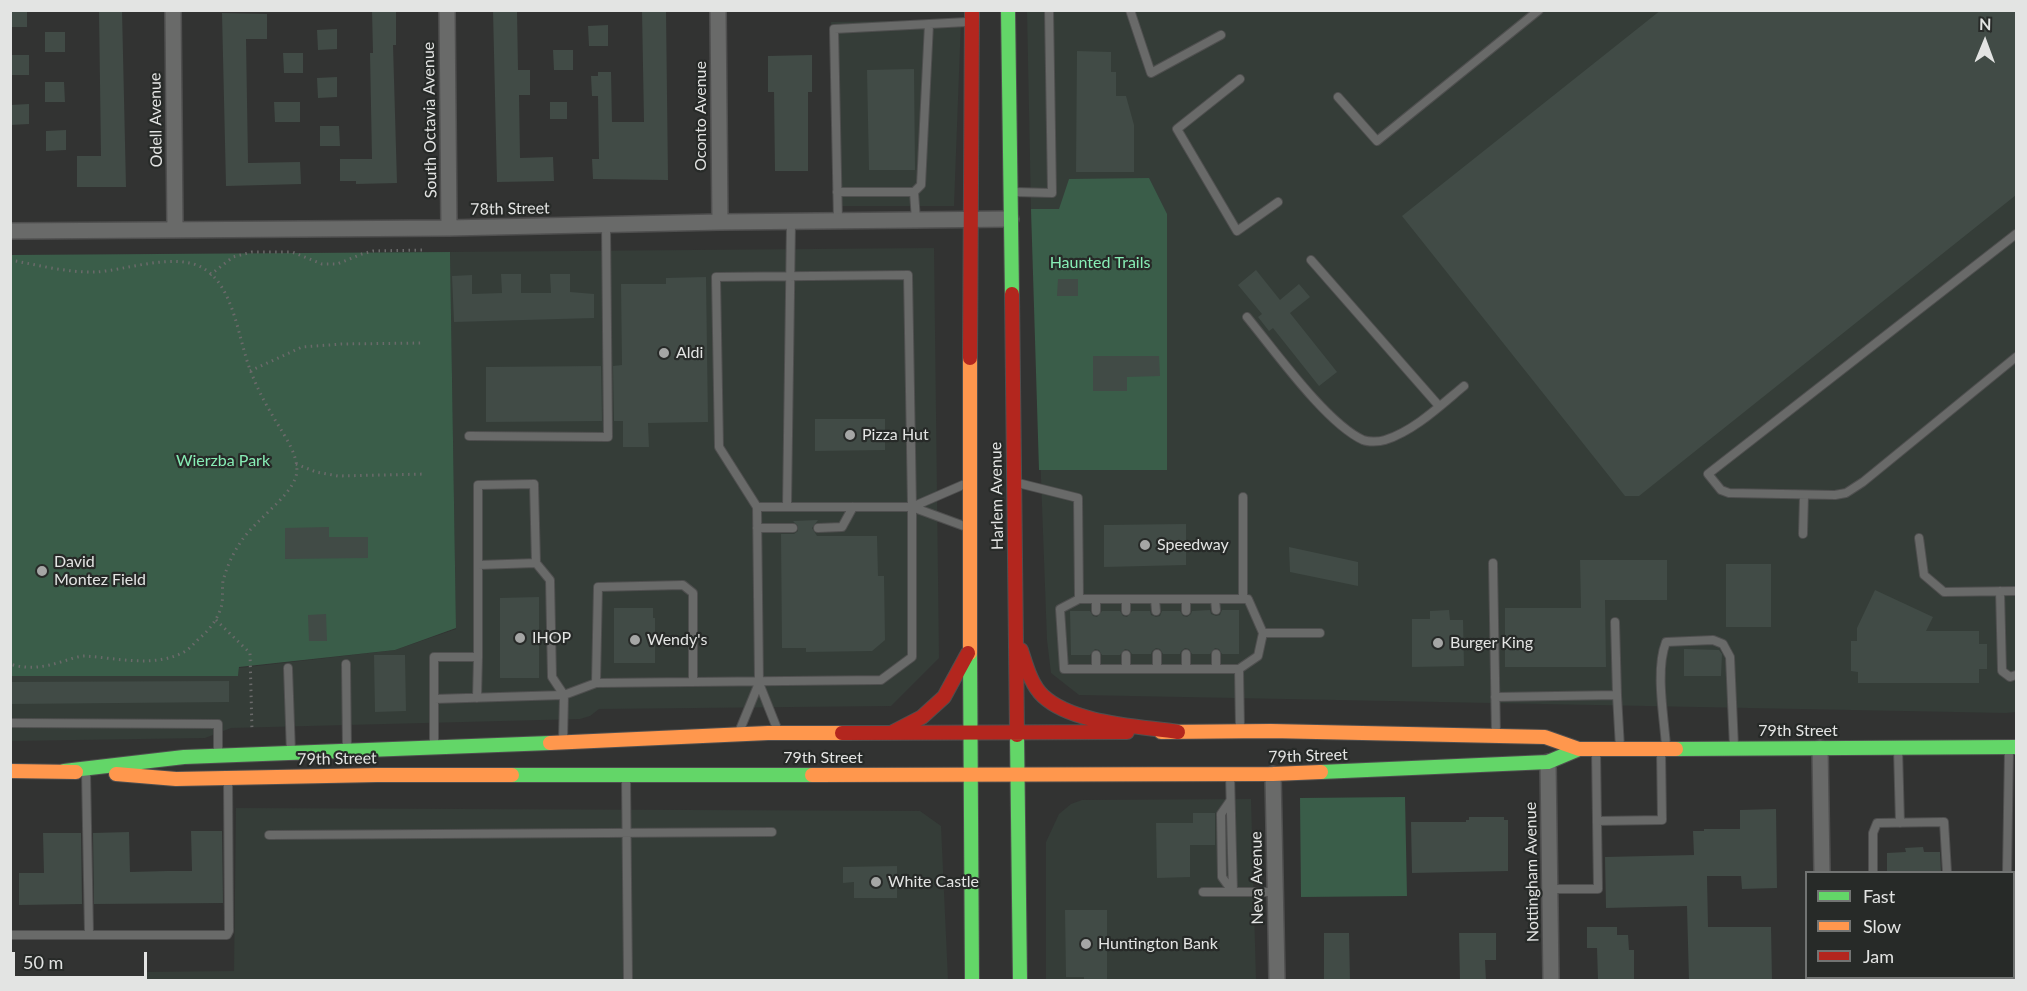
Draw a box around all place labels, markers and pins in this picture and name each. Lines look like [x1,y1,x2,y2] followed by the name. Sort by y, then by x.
[676,343,703,363] place label: Aldi
[657,346,671,360] marker: Aldi
[862,425,929,445] place label: Pizza Hut
[843,428,857,442] marker: Pizza Hut
[1157,535,1229,555] place label: Speedway
[1138,538,1152,552] marker: Speedway
[54,552,146,590] place label: David Montez Field
[35,564,49,578] marker: David Montez Field
[532,628,571,648] place label: IHOP
[647,630,707,650] place label: Wendy's
[513,631,527,645] marker: IHOP
[628,633,642,647] marker: Wendy's
[1450,633,1533,653] place label: Burger King
[1431,636,1445,650] marker: Burger King
[888,872,979,892] place label: White Castle
[869,875,883,889] marker: White Castle
[1098,934,1218,954] place label: Huntington Bank
[1079,937,1093,951] marker: Huntington Bank

